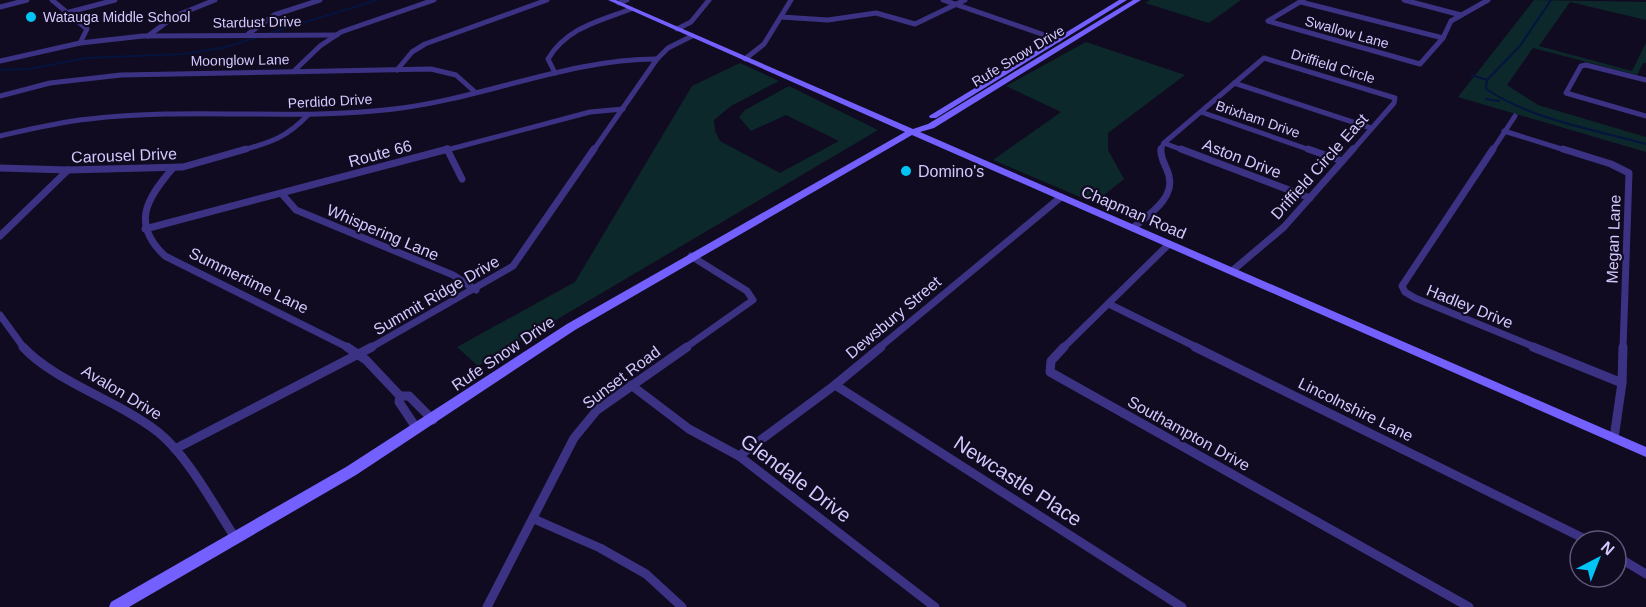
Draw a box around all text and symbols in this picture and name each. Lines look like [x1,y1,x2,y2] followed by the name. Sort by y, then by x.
[43,9,190,25] place label: Watauga Middle School
[24,10,38,24] marker: Watauga Middle School
[1303,12,1391,52] street label: Swallow Lane
[213,13,302,31] street label: Stardust Drive
[969,22,1067,90] street label: Rufe Snow Drive
[1289,46,1377,86] street label: Driffield Circle
[190,51,290,69] street label: Moonglow Lane
[287,91,373,111] street label: Perdido Drive
[1214,97,1302,141] street label: Brixham Drive
[1268,110,1371,222] street label: Driffield Circle East
[1200,136,1284,181] street label: Aston Drive
[347,137,414,170] street label: Route 66
[71,145,177,166] street label: Carousel Drive
[918,163,984,180] place label: Domino's
[899,164,913,178] marker: Domino's
[1079,183,1189,242] street label: Chapman Road
[1603,194,1624,284] street label: Megan Lane
[324,201,441,264] street label: Whispering Lane
[186,244,311,317] street label: Summertime Lane
[370,252,502,338] street label: Summit Ridge Drive
[843,273,945,362] street label: Dewsbury Street
[1424,281,1516,332] street label: Hadley Drive
[449,313,558,394] street label: Rufe Snow Drive
[579,343,663,412] street label: Sunset Road
[79,362,165,423] street label: Avalon Drive
[1296,374,1416,445] street label: Lincolnshire Lane
[1125,393,1253,474] street label: Southampton Drive
[737,429,855,527] street label: Glendale Drive
[950,432,1086,530] street label: Newcastle Place
[1568,529,1628,589] north arrow
[1598,538,1618,558] text: N

